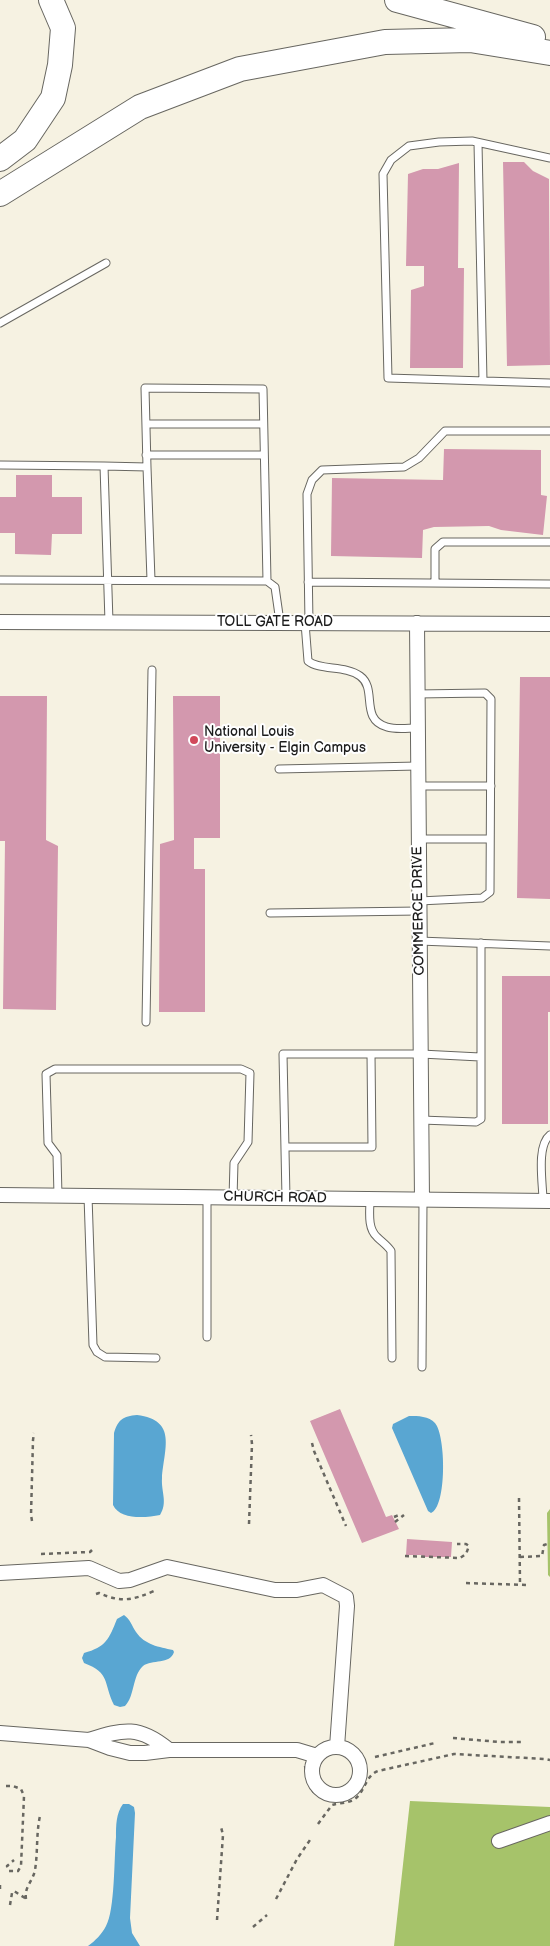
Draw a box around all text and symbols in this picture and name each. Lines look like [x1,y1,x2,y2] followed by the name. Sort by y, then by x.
[217,614,333,630] street label: TOLL GATE ROAD
[204,724,366,756] place label: National Louis University - Elgin Campus
[188,734,200,746] marker: National Louis University - Elgin Campus
[409,846,429,976] street label: COMMERCE DRIVE
[223,1189,327,1207] street label: CHURCH ROAD

